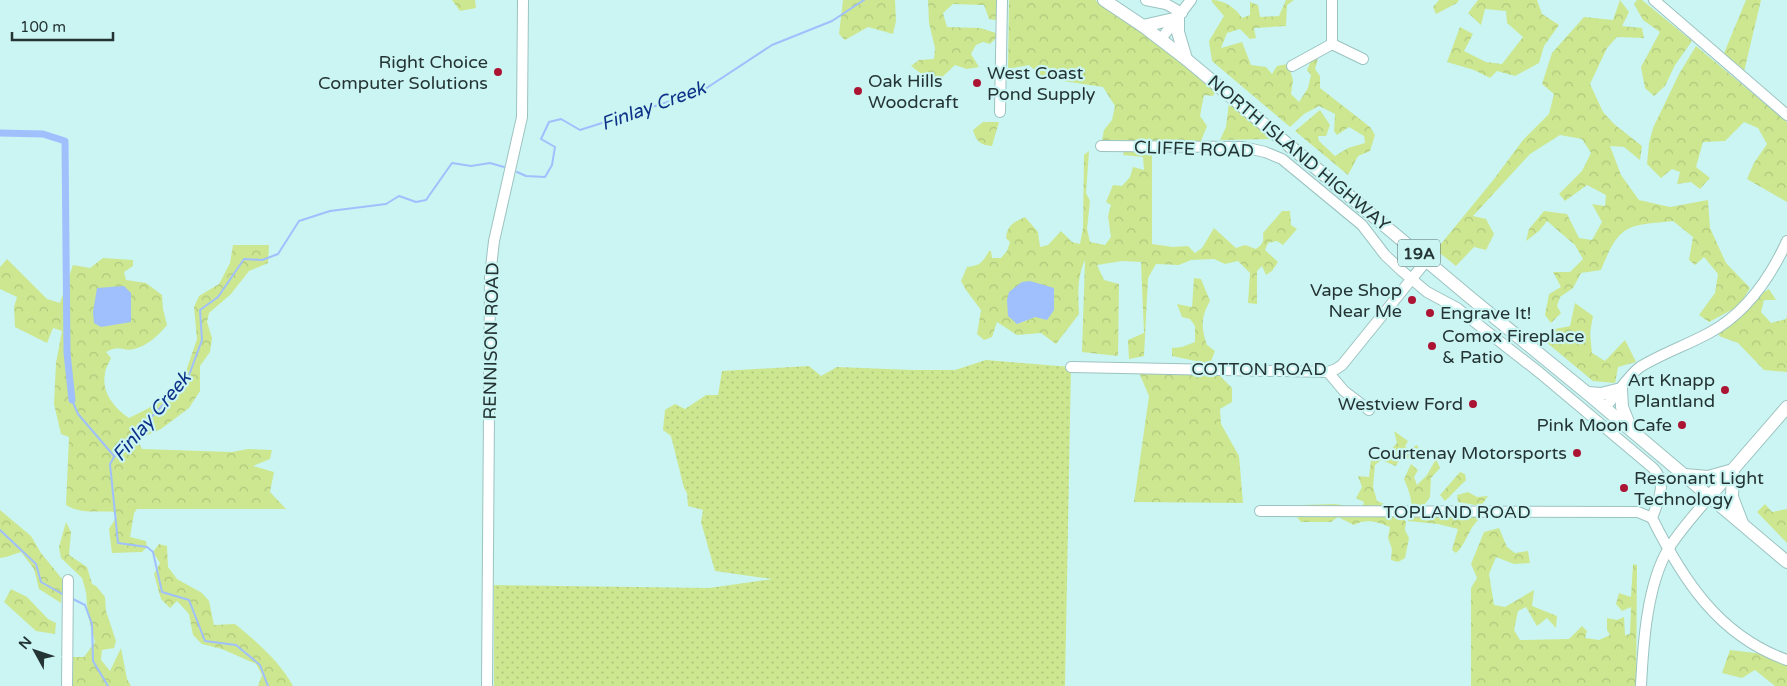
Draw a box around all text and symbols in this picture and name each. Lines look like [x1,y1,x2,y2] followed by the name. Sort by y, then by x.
[12,10,114,42] scale bar
[20,18,66,36] text: 100 m
[318,51,488,94] place label: Right Choice Computer Solutions
[987,62,1096,105] place label: West Coast Pond Supply
[492,66,504,78] marker: Right Choice Computer Solutions
[868,70,959,113] place label: Oak Hills Woodcraft
[1203,70,1395,236] street label: NORTH ISLAND HIGHWAY
[598,76,710,135] water label: Finlay Creek
[971,77,983,89] marker: West Coast Pond Supply
[852,85,864,97] marker: Oak Hills Woodcraft
[1134,136,1254,162] street label: CLIFFE ROAD
[1398,240,1440,266] road number: 19A
[479,262,503,420] street label: RENNISON ROAD
[1310,279,1402,322] place label: Vape Shop Near Me
[1406,294,1418,306] marker: Vape Shop Near Me
[1440,302,1532,324] place label: Engrave It!
[1424,307,1436,319] marker: Engrave It!
[1442,325,1585,368] place label: Comox Fireplace & Patio
[1426,340,1438,352] marker: Comox Fireplace & Patio
[1191,358,1327,380] street label: COTTON ROAD
[108,366,197,466] water label: Finlay Creek
[1627,369,1715,412] place label: Art Knapp Plantland
[1719,384,1731,396] marker: Art Knapp Plantland
[1338,393,1463,415] place label: Westview Ford
[1467,398,1479,410] marker: Westview Ford
[1537,414,1672,436] place label: Pink Moon Cafe
[1676,419,1688,431] marker: Pink Moon Cafe
[1368,442,1567,464] place label: Courtenay Motorsports
[1571,447,1583,459] marker: Courtenay Motorsports
[1634,467,1764,510] place label: Resonant Light Technology
[1618,482,1630,494] marker: Resonant Light Technology
[1383,501,1531,523] street label: TOPLAND ROAD
[10,626,60,676] north arrow
[15,633,36,653] text: N

